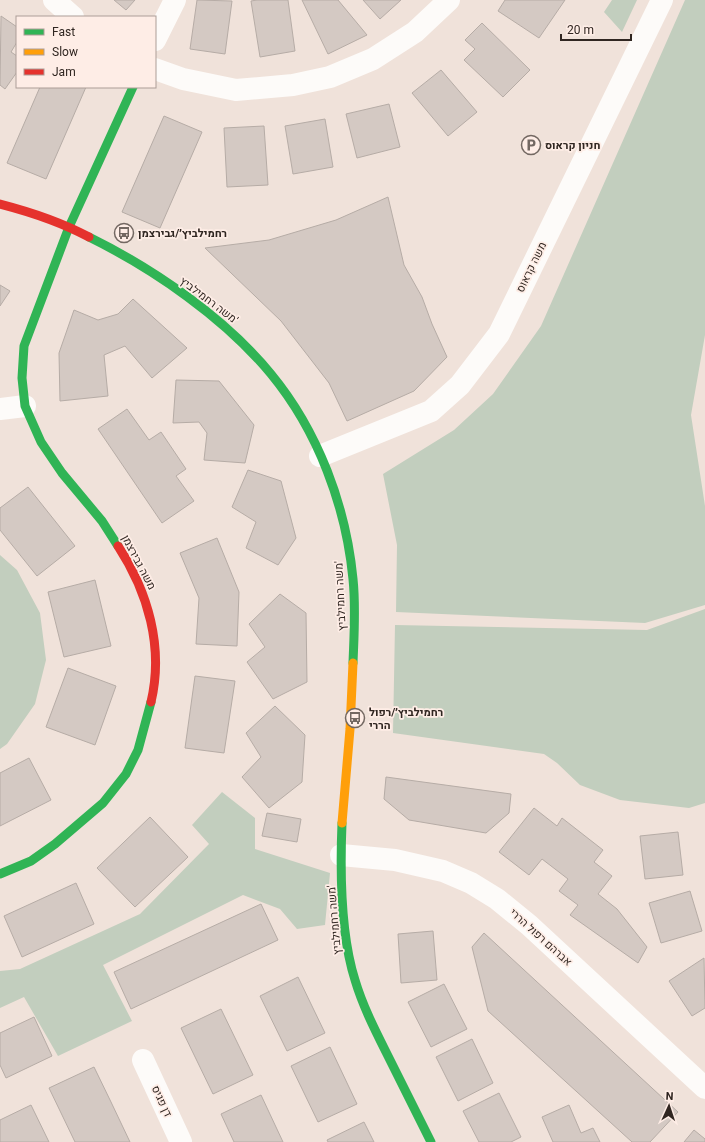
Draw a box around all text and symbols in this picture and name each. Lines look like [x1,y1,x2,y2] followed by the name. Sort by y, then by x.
[16,16,156,88] legend
[561,16,631,42] scale bar
[567,23,594,37] text: 20 m
[52,25,75,39] text: Fast
[52,45,78,59] text: Slow
[52,65,76,79] text: Jam
[520,134,542,156] parking icon: חניון קראוס
[545,139,600,152] place label: חניון קראוס
[113,222,135,244] bus stop icon: רחמילביץ׳/גבירצמן
[138,227,227,240] place label: רחמילביץ׳/גבירצמן
[514,240,549,295] street label: משה קראוס
[177,274,241,327] street label: משה רחמילביץ'
[119,533,158,592] street label: משה גבירצמן
[332,561,349,631] street label: משה רחמילביץ'
[369,706,443,732] place label: רחמילביץ׳/רפול הררי
[344,707,366,729] bus stop icon: רחמילביץ׳/רפול הררי
[325,885,344,955] street label: משה רחמילביץ'
[507,906,574,969] street label: אברהם רפול הררי
[149,1083,175,1119] street label: דן פגיס
[649,1086,689,1126] north arrow
[665,1090,674,1103] text: N

